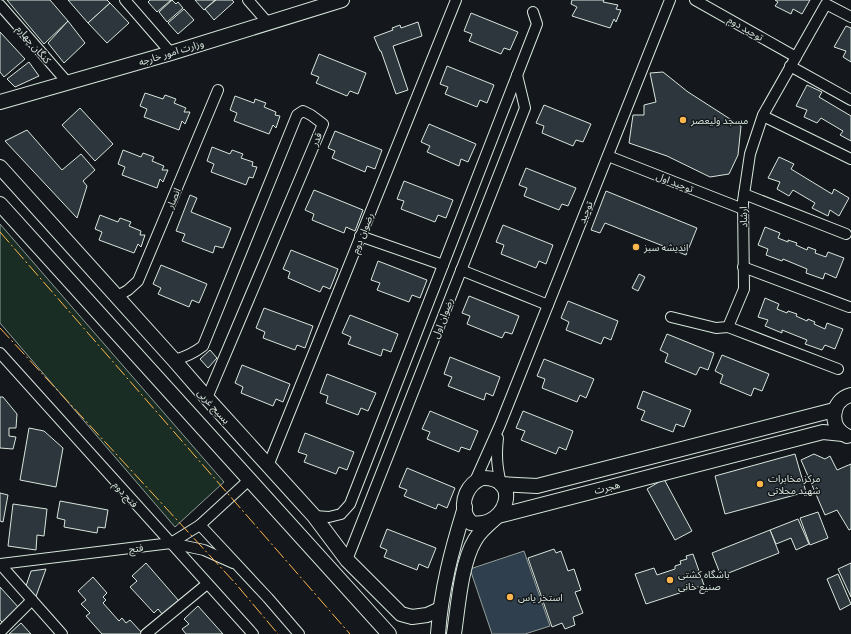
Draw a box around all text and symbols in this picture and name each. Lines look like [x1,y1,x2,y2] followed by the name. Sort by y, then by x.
[725,14,765,46] street label: توحید دوم
[12,23,54,68] street label: کنگان چهارم
[137,37,206,70] street label: وزارت امور خارجه
[678,115,688,125] marker: مسجد ولیعصر
[690,115,748,128] place label: مسجد ولیعصر
[308,130,326,149] street label: قدر
[654,170,695,196] street label: توحید اول
[164,186,184,212] street label: انصار
[576,200,597,226] street label: توحید
[738,206,751,228] street label: ارشاد
[349,211,378,256] street label: رضوان دوم
[631,242,641,252] marker: اندیشه سبز
[643,242,688,255] place label: اندیشه سبز
[430,296,457,341] street label: رضوان اول
[194,387,232,427] street label: بسیج غربی
[768,473,820,498] place label: مرکز مخابرات شهید محلاتی
[109,479,140,512] street label: فتح دوم
[593,479,622,498] street label: هجرت
[755,479,765,489] marker: مرکز مخابرات شهید محلاتی
[128,542,145,557] street label: فتح
[678,569,730,594] place label: باشگاه کشتی صنیع خانی
[665,575,675,585] marker: باشگاه کشتی صنیع خانی
[505,592,515,602] marker: استخر یاس
[518,592,563,605] place label: استخر یاس

